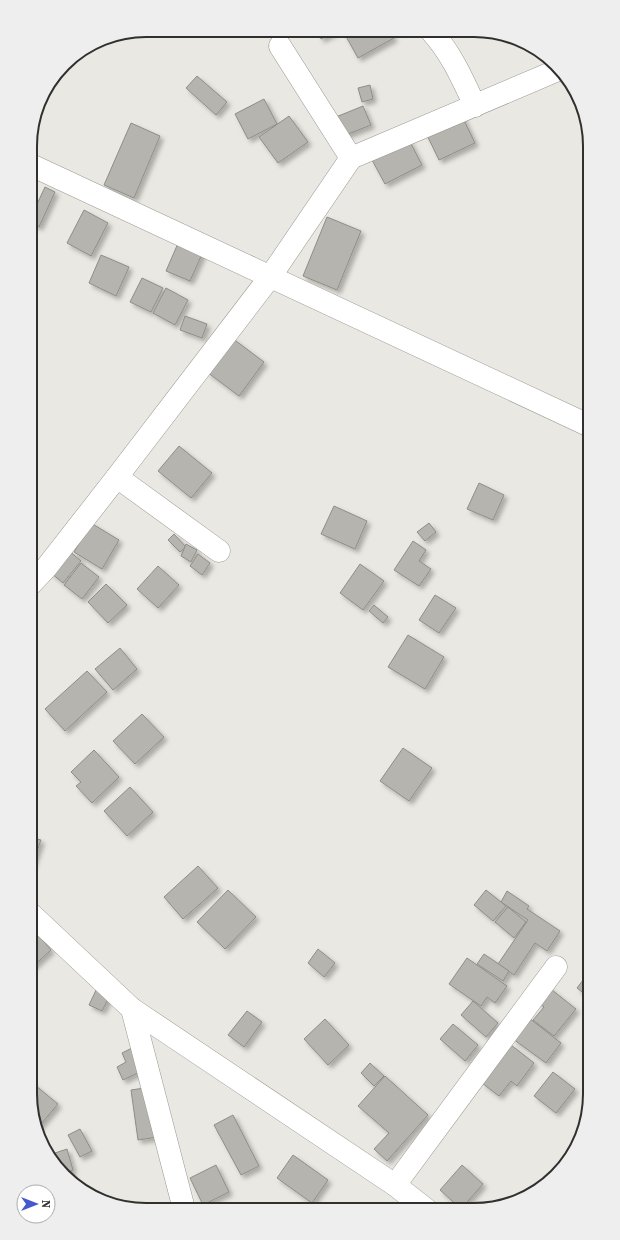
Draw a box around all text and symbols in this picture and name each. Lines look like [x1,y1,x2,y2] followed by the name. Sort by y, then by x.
[16,1184,56,1224] north arrow
[38,1200,53,1208] text: N

